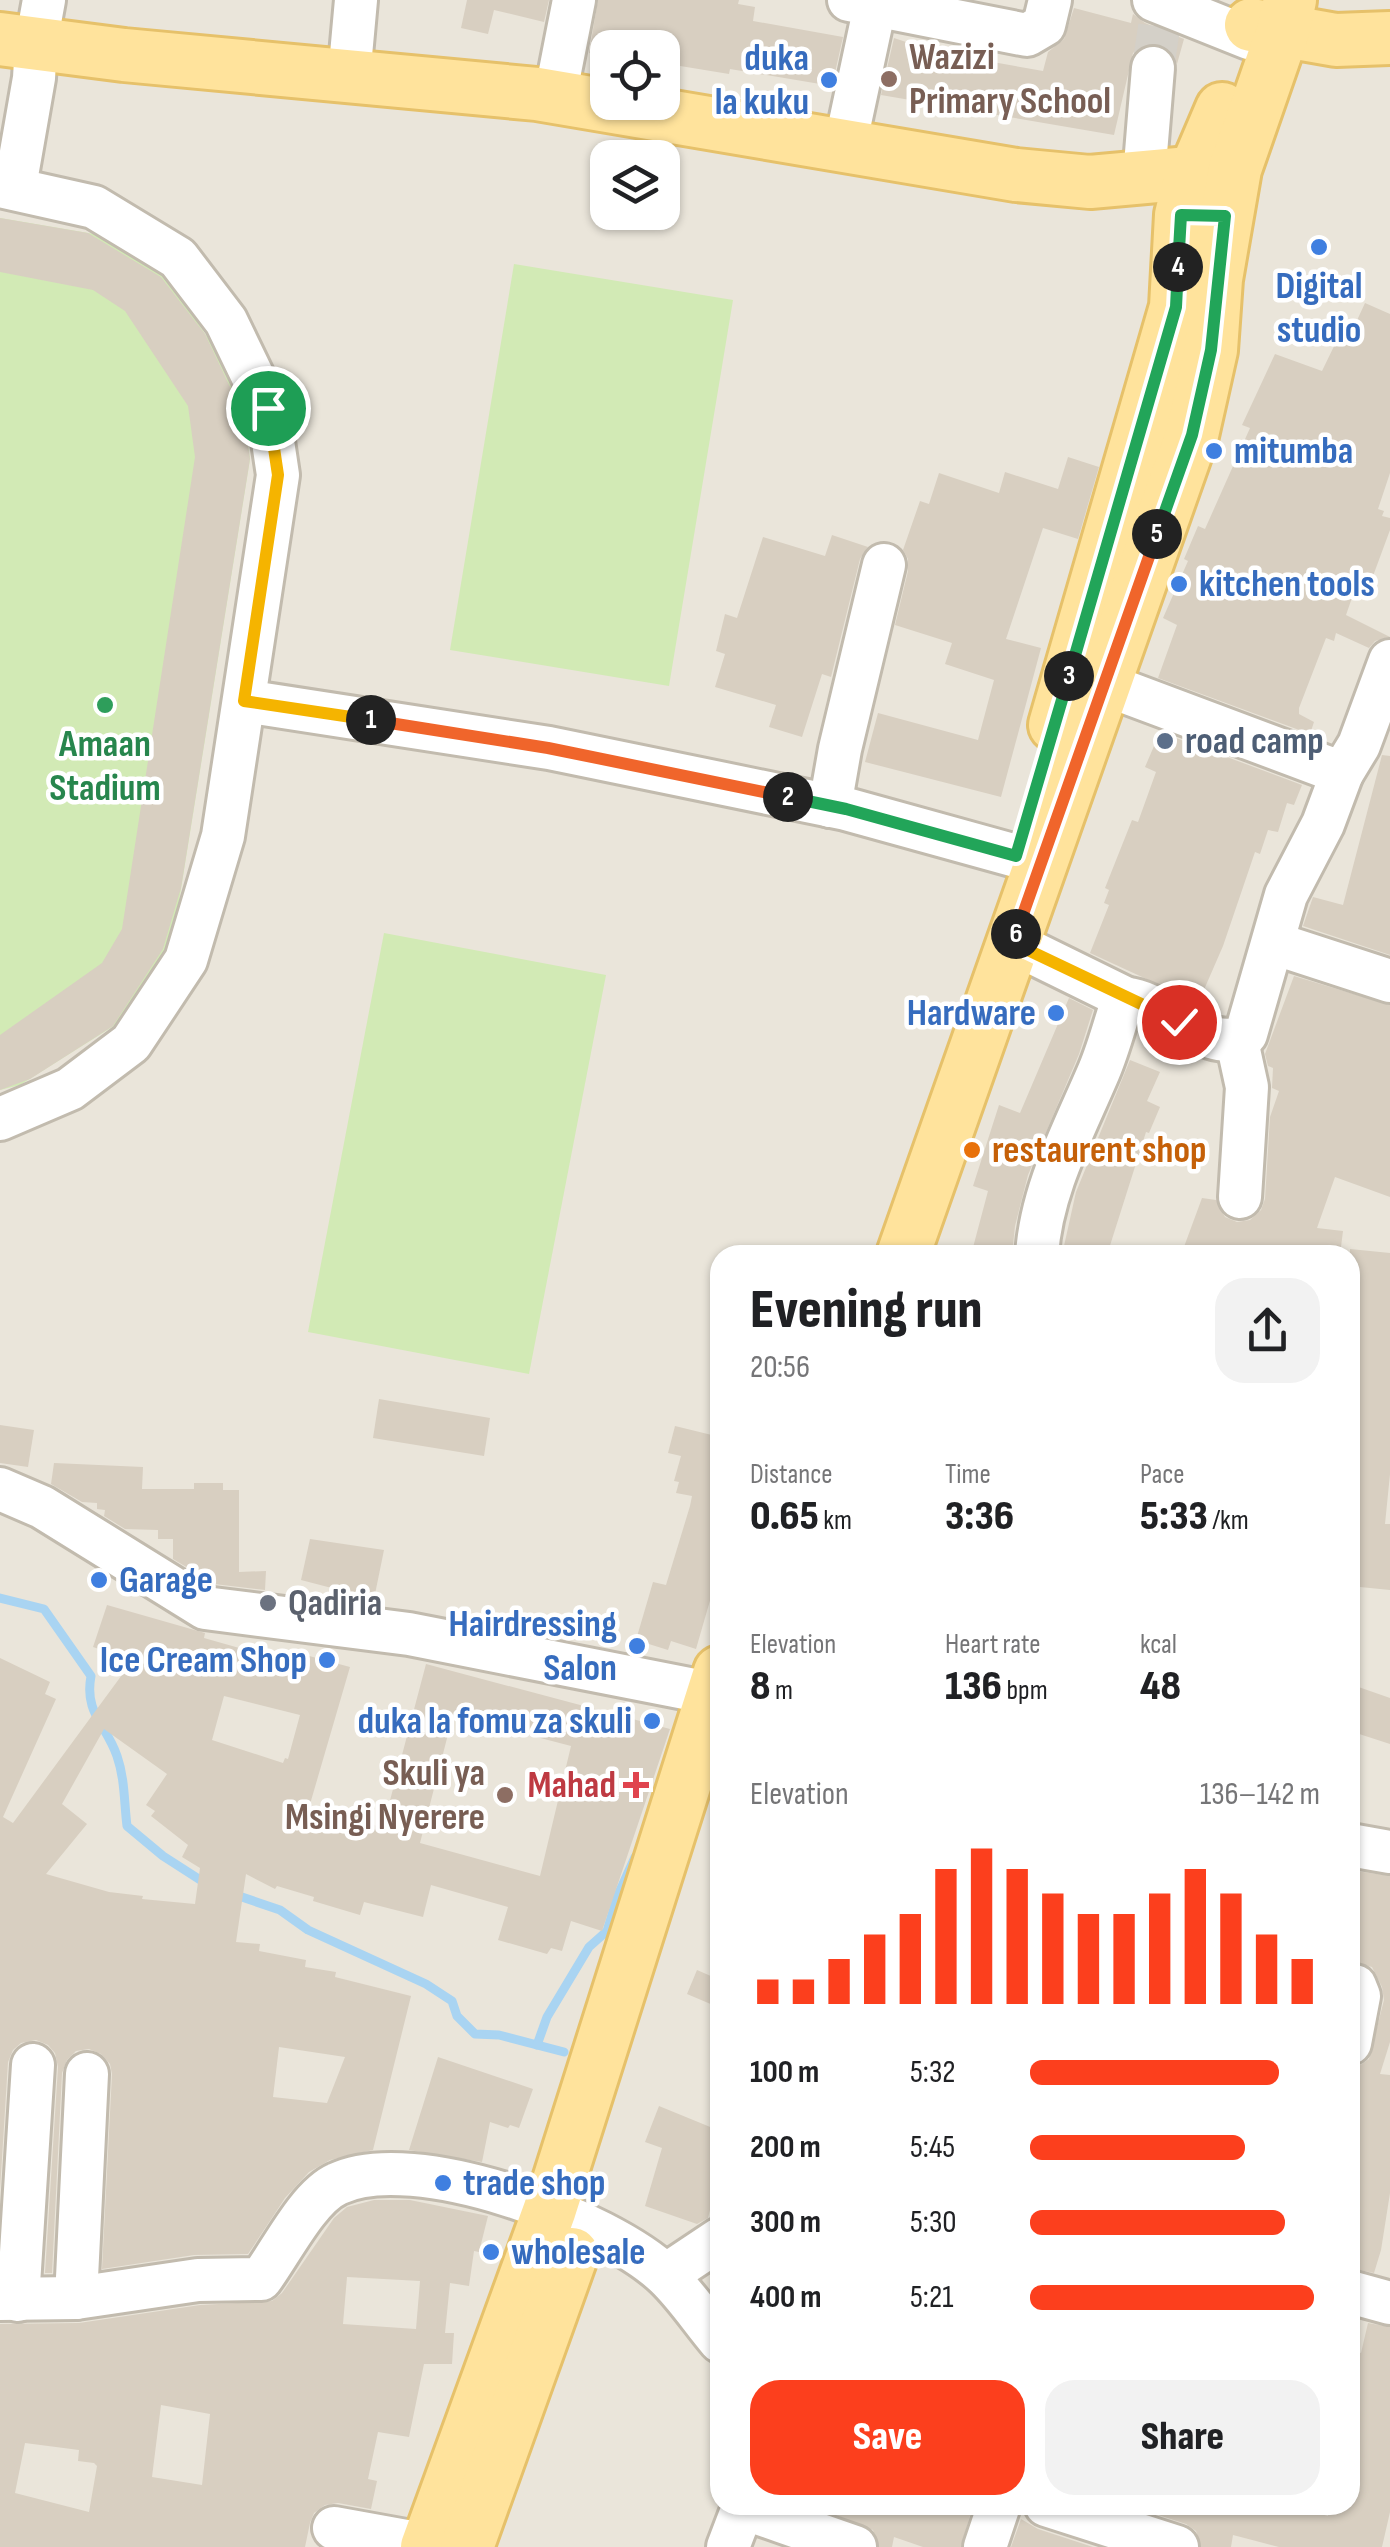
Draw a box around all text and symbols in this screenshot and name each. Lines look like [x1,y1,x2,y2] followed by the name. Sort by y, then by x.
[590,30,680,230] map controls
[590,30,680,120] button: locate
[909,35,1111,124] place label: Wazizi Primary School
[715,36,809,125] place label: duka la kuku
[878,68,900,90] marker: Wazizi Primary School
[818,69,840,91] marker: duka la kuku
[590,140,680,230] button: layers
[1308,236,1330,258] marker: Digital studio
[1153,242,1203,292] pin: 4
[1171,250,1185,283] text: 4
[1276,264,1362,353] place label: Digital studio
[226,366,311,451] pin
[241,381,296,436] icon: arrive
[1234,429,1353,474] place label: mitumba
[1203,440,1225,462] marker: mitumba
[1132,509,1182,559] pin: 5
[1151,517,1163,550] text: 5
[1199,562,1375,607] place label: kitchen tools
[1168,573,1190,595] marker: kitchen tools
[1044,651,1094,701] pin: 3
[1063,659,1075,692] text: 3
[94,694,116,716] marker: Amaan Stadium
[346,695,396,745] pin: 1
[366,703,376,736] text: 1
[1185,719,1324,764] place label: road camp
[49,722,161,811] place label: Amaan Stadium
[1154,730,1176,752] marker: road camp
[763,772,813,822] pin: 2
[782,780,794,813] text: 2
[991,909,1041,959] pin: 6
[1009,917,1023,950] text: 6
[1137,980,1222,1065] pin
[907,991,1036,1036] place label: Hardware
[1152,995,1207,1050] icon: check
[1045,1002,1067,1024] marker: Hardware
[992,1128,1206,1173] place label: restaurent shop
[961,1139,983,1161] marker: restaurent shop
[750,1277,983,1344] text: Evening run
[1215,1278,1320,1383] button: share
[750,1348,810,1387] text: 20:56
[750,1458,833,1491] text: Distance
[945,1458,991,1491] text: Time
[1140,1458,1185,1491] text: Pace
[750,1491,819,1542] text: 0.65
[945,1491,1014,1542] text: 3:36
[1140,1491,1208,1542] text: 5:33
[819,1504,852,1537] text: km
[1208,1504,1249,1537] text: /km
[119,1558,213,1603] place label: Garage
[88,1569,110,1591] marker: Garage
[288,1581,382,1626] place label: Qadiria
[257,1592,279,1614] marker: Qadiria
[449,1602,617,1691] place label: Hairdressing Salon
[750,1628,836,1661] text: Elevation
[945,1628,1041,1661] text: Heart rate
[1140,1628,1177,1661] text: kcal
[626,1635,648,1657] marker: Hairdressing Salon
[100,1638,307,1683] place label: Ice Cream Shop
[316,1649,338,1671] marker: Ice Cream Shop
[750,1661,771,1712] text: 8
[945,1661,1002,1712] text: 136
[1140,1661,1181,1712] text: 48
[771,1674,793,1707] text: m
[1002,1674,1048,1707] text: bpm
[358,1699,632,1744] place label: duka la fomu za skuli
[641,1710,663,1732] marker: duka la fomu za skuli
[285,1751,485,1840] place label: Skuli ya Msingi Nyerere
[527,1763,616,1808] place label: Mahad
[625,1774,647,1796] marker: Mahad
[750,1775,849,1814] text: Elevation
[1200,1775,1320,1814] text: 136–142 m
[494,1784,516,1806] marker: Skuli ya Msingi Nyerere
[750,2053,819,2092] text: 100 m
[910,2053,956,2092] text: 5:32
[750,2128,821,2167] text: 200 m
[910,2128,955,2167] text: 5:45
[463,2161,606,2206] place label: trade shop
[432,2172,454,2194] marker: trade shop
[750,2203,821,2242] text: 300 m
[910,2203,957,2242] text: 5:30
[511,2230,645,2275] place label: wholesale
[480,2241,502,2263] marker: wholesale
[750,2278,822,2317] text: 400 m
[910,2278,953,2317] text: 5:21
[750,2380,1025,2495] button: Save
[1045,2380,1320,2495] button: Share

